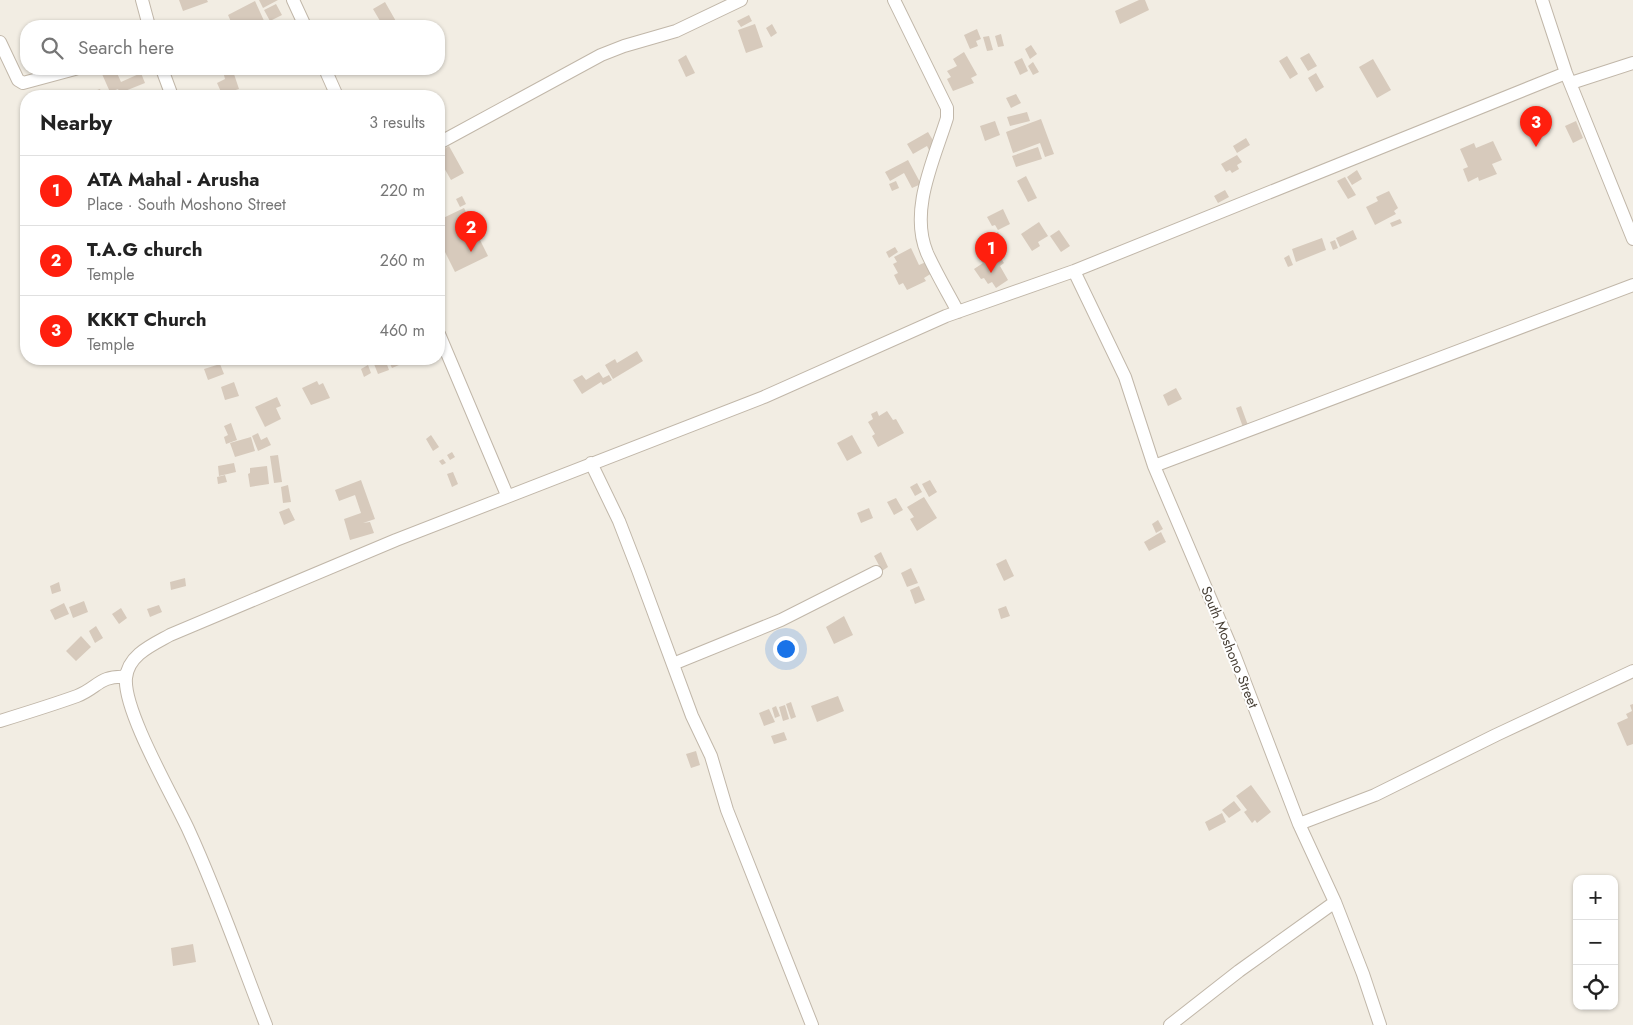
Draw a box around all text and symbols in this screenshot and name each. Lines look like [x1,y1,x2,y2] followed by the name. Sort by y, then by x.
[20,20,445,75] search box
[38,34,66,62] icon: search
[78,34,174,61] text: Search here
[1520,106,1552,147] pin: 3
[40,108,112,138] text: Nearby
[369,111,425,134] text: 3 results
[87,166,259,193] text: ATA Mahal - Arusha
[52,179,60,202] text: 1
[380,179,425,202] text: 220 m
[87,193,286,216] text: Place · South Moshono Street
[455,211,487,252] pin: 2
[975,232,1007,273] pin: 1
[87,236,203,263] text: T.A.G church
[51,249,61,272] text: 2
[380,249,425,272] text: 260 m
[87,263,135,286] text: Temple
[87,306,207,333] text: KKKT Church
[51,319,61,342] text: 3
[380,319,425,342] text: 460 m
[87,333,135,356] text: Temple
[1196,583,1264,712] street label: South Moshono Street
[773,636,799,662] your location
[1573,875,1618,1010] map controls
[1573,875,1618,920] button: +
[1573,920,1618,965] button: −
[1573,965,1618,1010] button: locate

